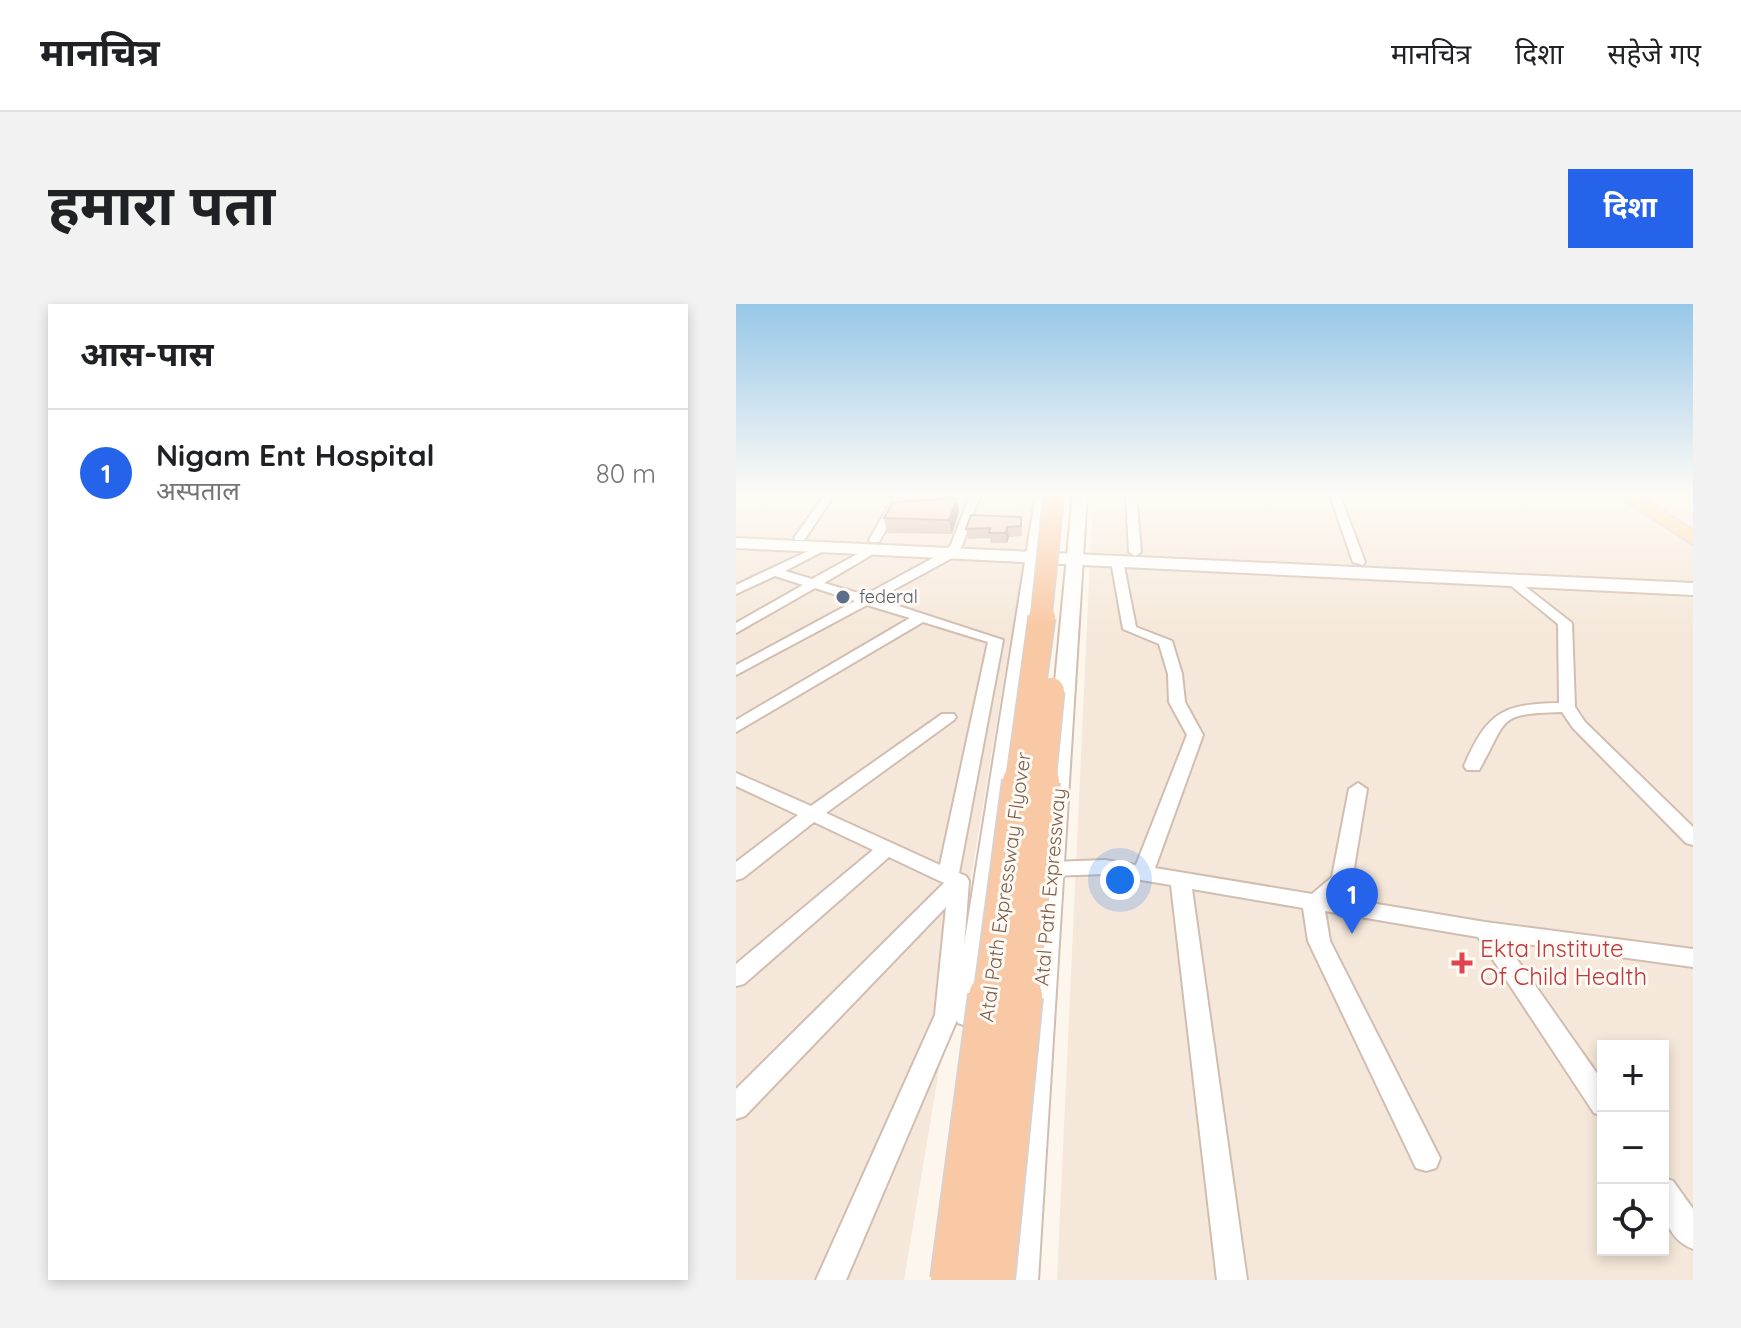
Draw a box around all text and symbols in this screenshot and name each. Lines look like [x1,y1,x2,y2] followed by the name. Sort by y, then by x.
[40,28,160,76] text: मानचित्र
[1391,36,1471,71] text: मानचित्र
[1515,36,1564,71] text: दिशा
[1608,36,1701,71] text: सहेजे गए
[48,169,275,239] text: हमारा पता
[1568,169,1693,248] button: दिशा
[80,332,214,375] text: आस-पास
[156,436,435,474] text: Nigam Ent Hospital
[101,457,111,490] text: 1
[596,457,656,490] text: 80 m
[156,474,240,507] text: अस्पताल
[859,585,918,608] place label: federal
[834,588,852,606] marker: federal
[973,750,1036,1023] street label: Atal Path Expressway Flyover
[1028,787,1071,987] street label: Atal Path Expressway
[1100,860,1140,900] your location
[1326,868,1378,934] pin: 1
[1480,933,1647,991] place label: Ekta Institute Of Child Health
[1451,952,1473,974] marker: Ekta Institute Of Child Health
[1597,1040,1669,1256] map controls
[1597,1040,1669,1112] button: +
[1597,1112,1669,1184] button: −
[1597,1184,1669,1256] button: locate

